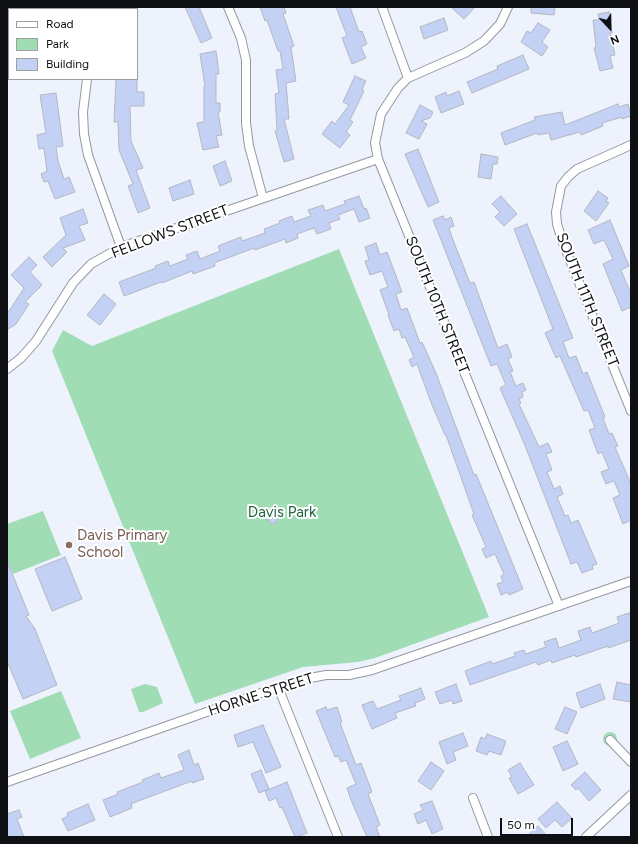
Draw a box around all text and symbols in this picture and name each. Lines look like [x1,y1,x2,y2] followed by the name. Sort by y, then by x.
[8,8,138,80] legend
[590,8,630,48] north arrow
[46,17,74,31] text: Road
[608,32,621,47] text: N
[46,37,69,51] text: Park
[46,57,89,71] text: Building
[109,201,231,263] street label: FELLOWS STREET
[552,230,622,370] street label: SOUTH 11TH STREET
[401,234,473,376] street label: SOUTH 10TH STREET
[248,504,316,522] park label: Davis Park
[77,527,167,562] place label: Davis Primary School
[64,540,74,550] marker: Davis Primary School
[206,670,316,720] street label: HORNE STREET
[502,810,575,836] scale bar
[507,818,535,832] text: 50 m

